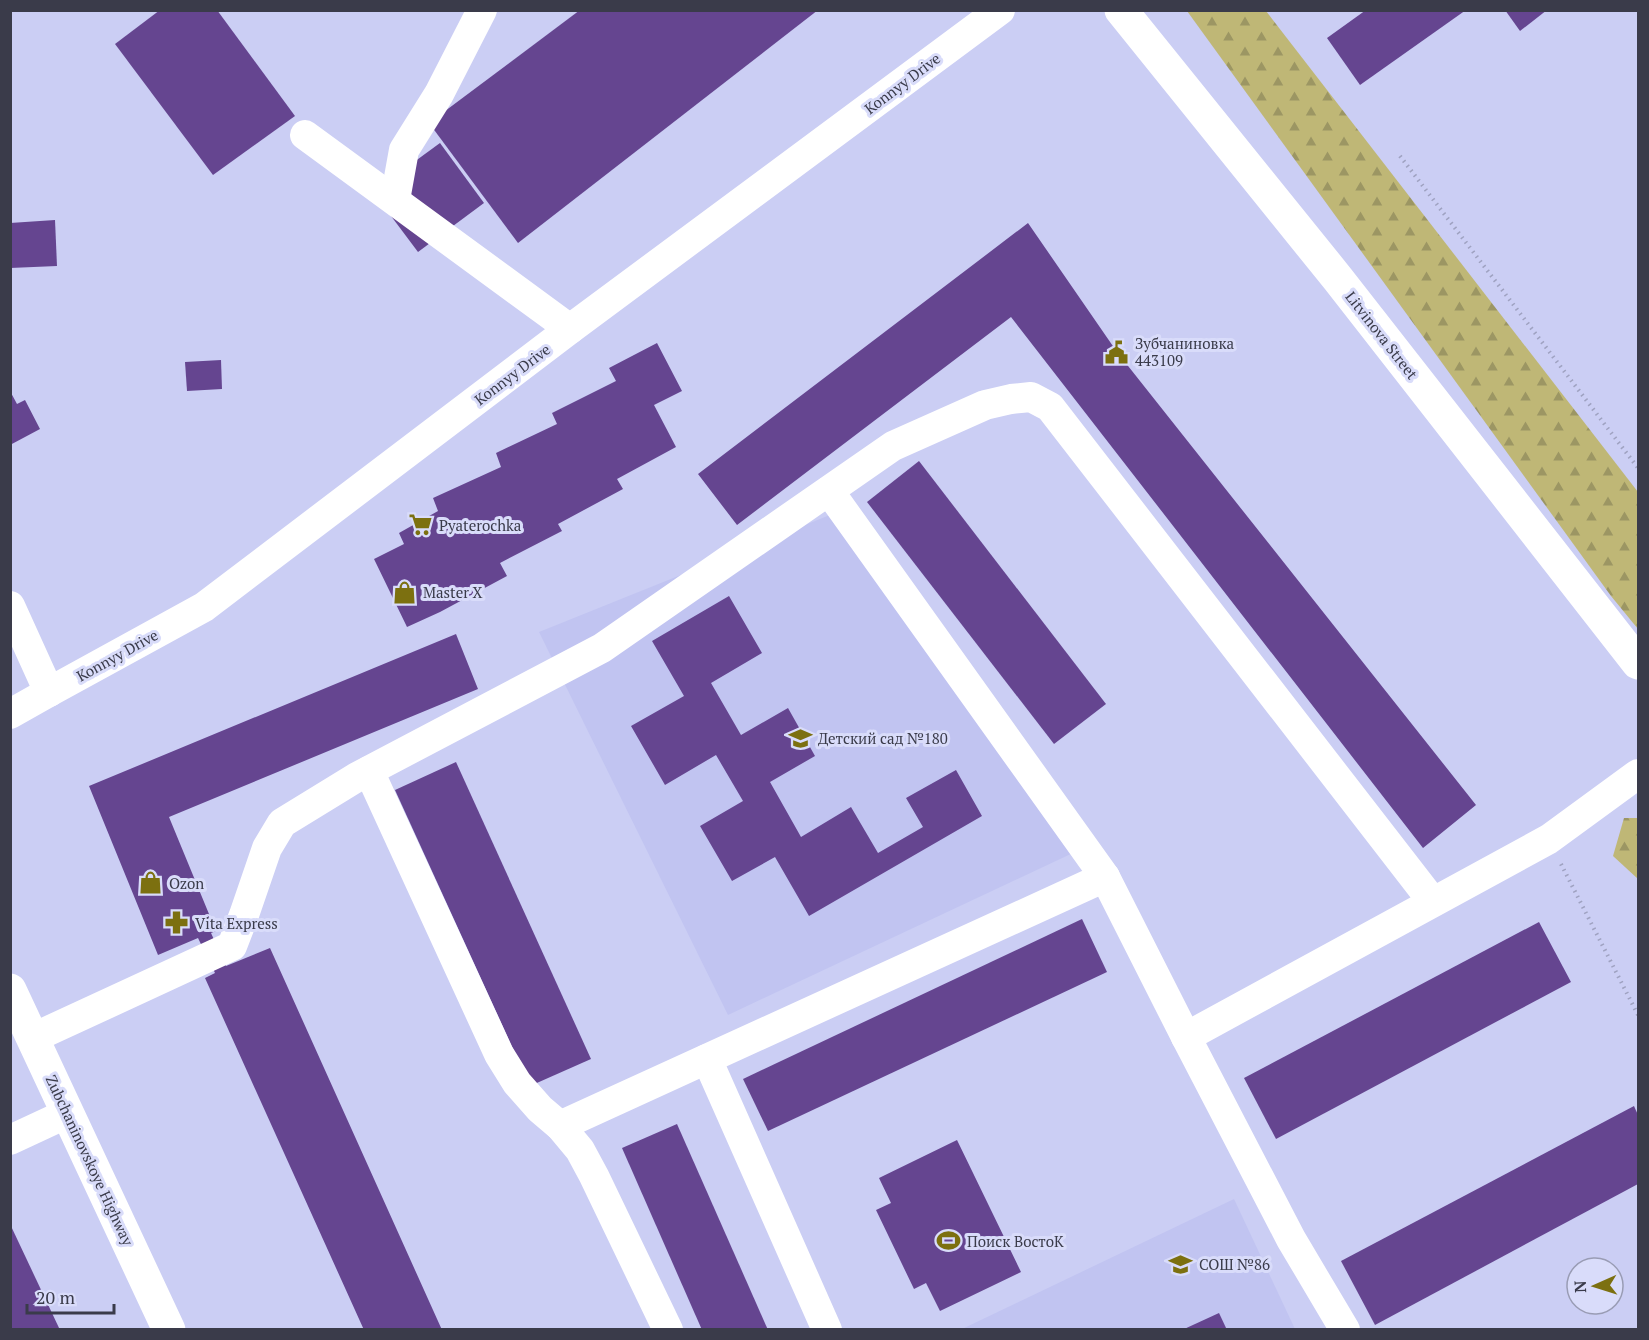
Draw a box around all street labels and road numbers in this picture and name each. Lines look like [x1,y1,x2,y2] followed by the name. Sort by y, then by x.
[860,48,944,118] street label: Konnyy Drive
[1341,287,1423,383] street label: Litvinova Street
[470,339,554,409] street label: Konnyy Drive
[73,624,161,686] street label: Konnyy Drive
[42,1071,139,1249] street label: Zubchaninovskoye Highway

